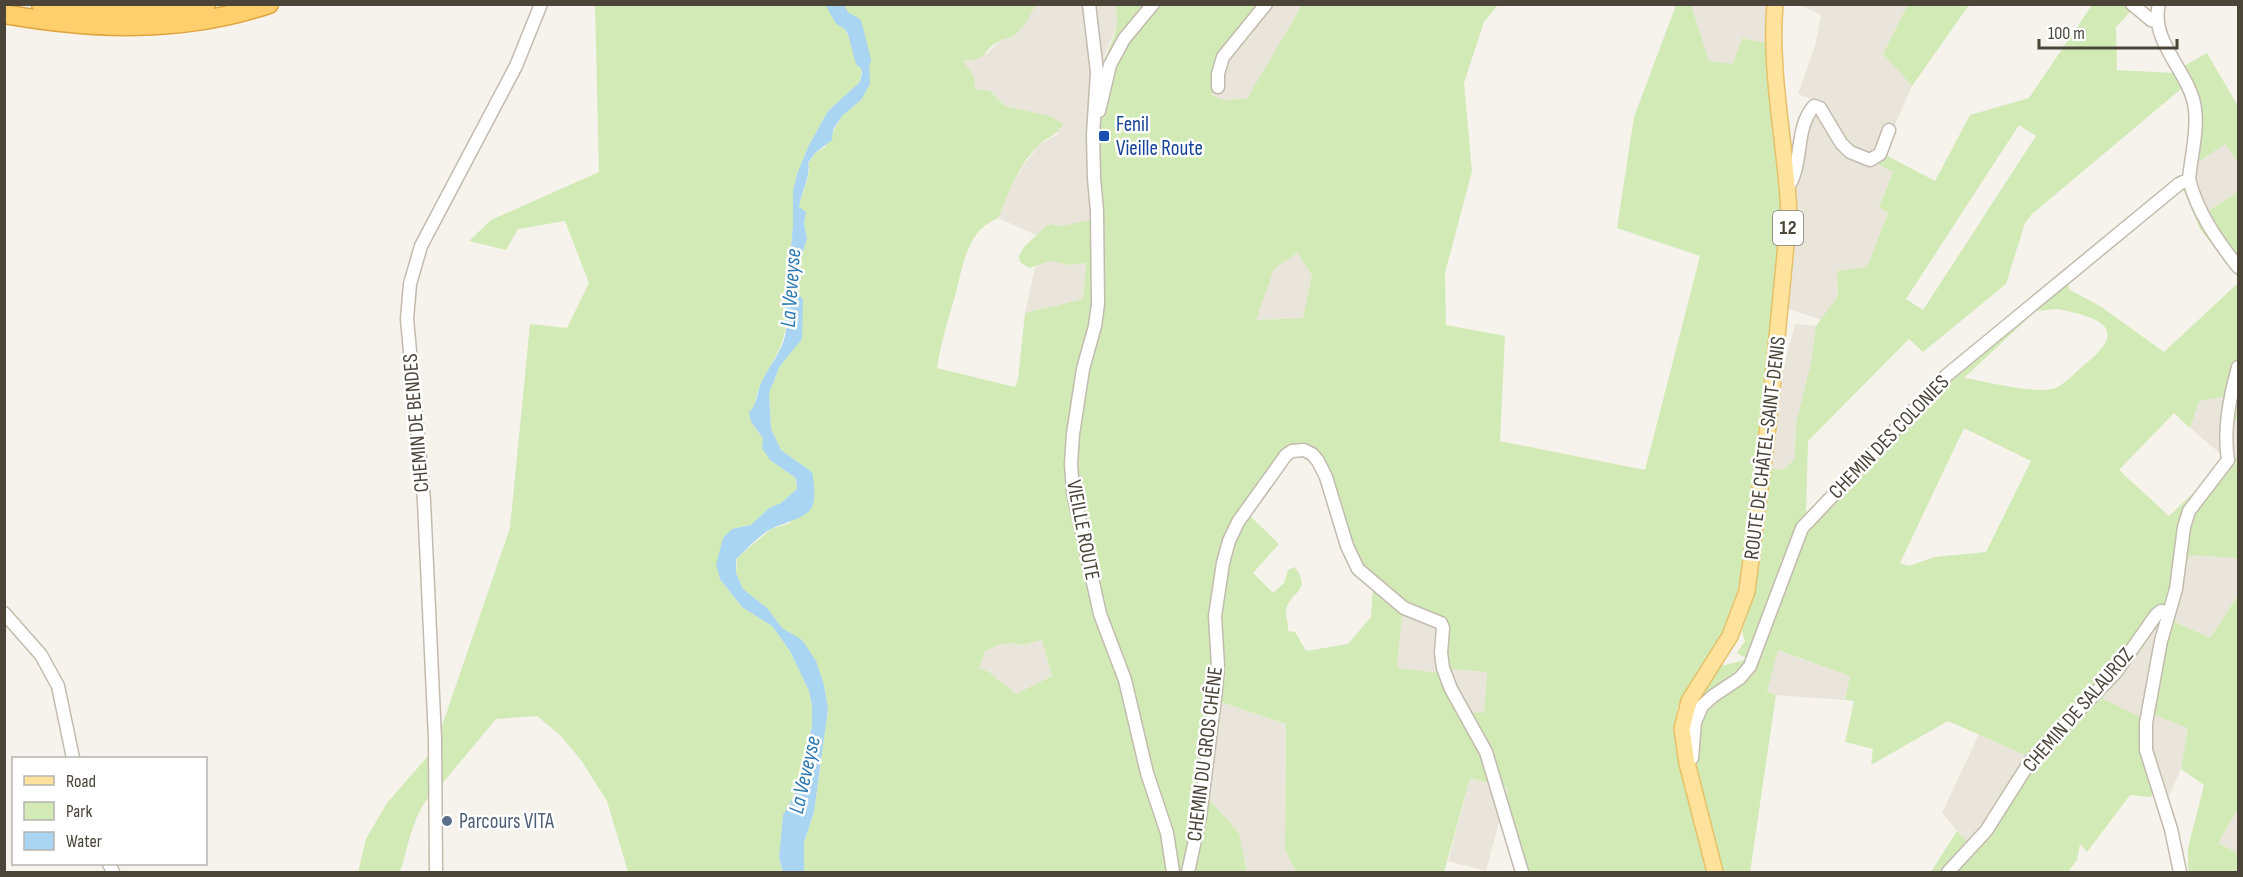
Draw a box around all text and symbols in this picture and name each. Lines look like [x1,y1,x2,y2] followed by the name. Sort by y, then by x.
[2039,12,2177,50] scale bar
[2048,23,2085,44] text: 100 m
[1116,112,1203,161] place label: Fenil Vieille Route
[1097,129,1111,143] marker: Fenil Vieille Route
[1773,211,1803,245] road number: 12
[775,247,807,328] water label: La Veveyse
[1739,335,1791,561] street label: ROUTE DE CHÂTEL-SAINT-DENIS
[397,353,435,493] street label: CHEMIN DE BENDES
[1824,370,1954,504] street label: CHEMIN DES COLONIES
[1061,478,1105,582] street label: VIEILLE ROUTE
[2017,643,2139,777] street label: CHEMIN DE SALAUROZ
[1182,665,1228,843] street label: CHEMIN DU GROS CHÊNE
[783,733,827,816] water label: La Veveyse
[12,757,207,865] legend
[66,771,96,792] text: Road
[66,801,92,822] text: Park
[459,809,555,834] place label: Parcours VITA
[440,814,454,828] marker: Parcours VITA
[66,831,102,852] text: Water

